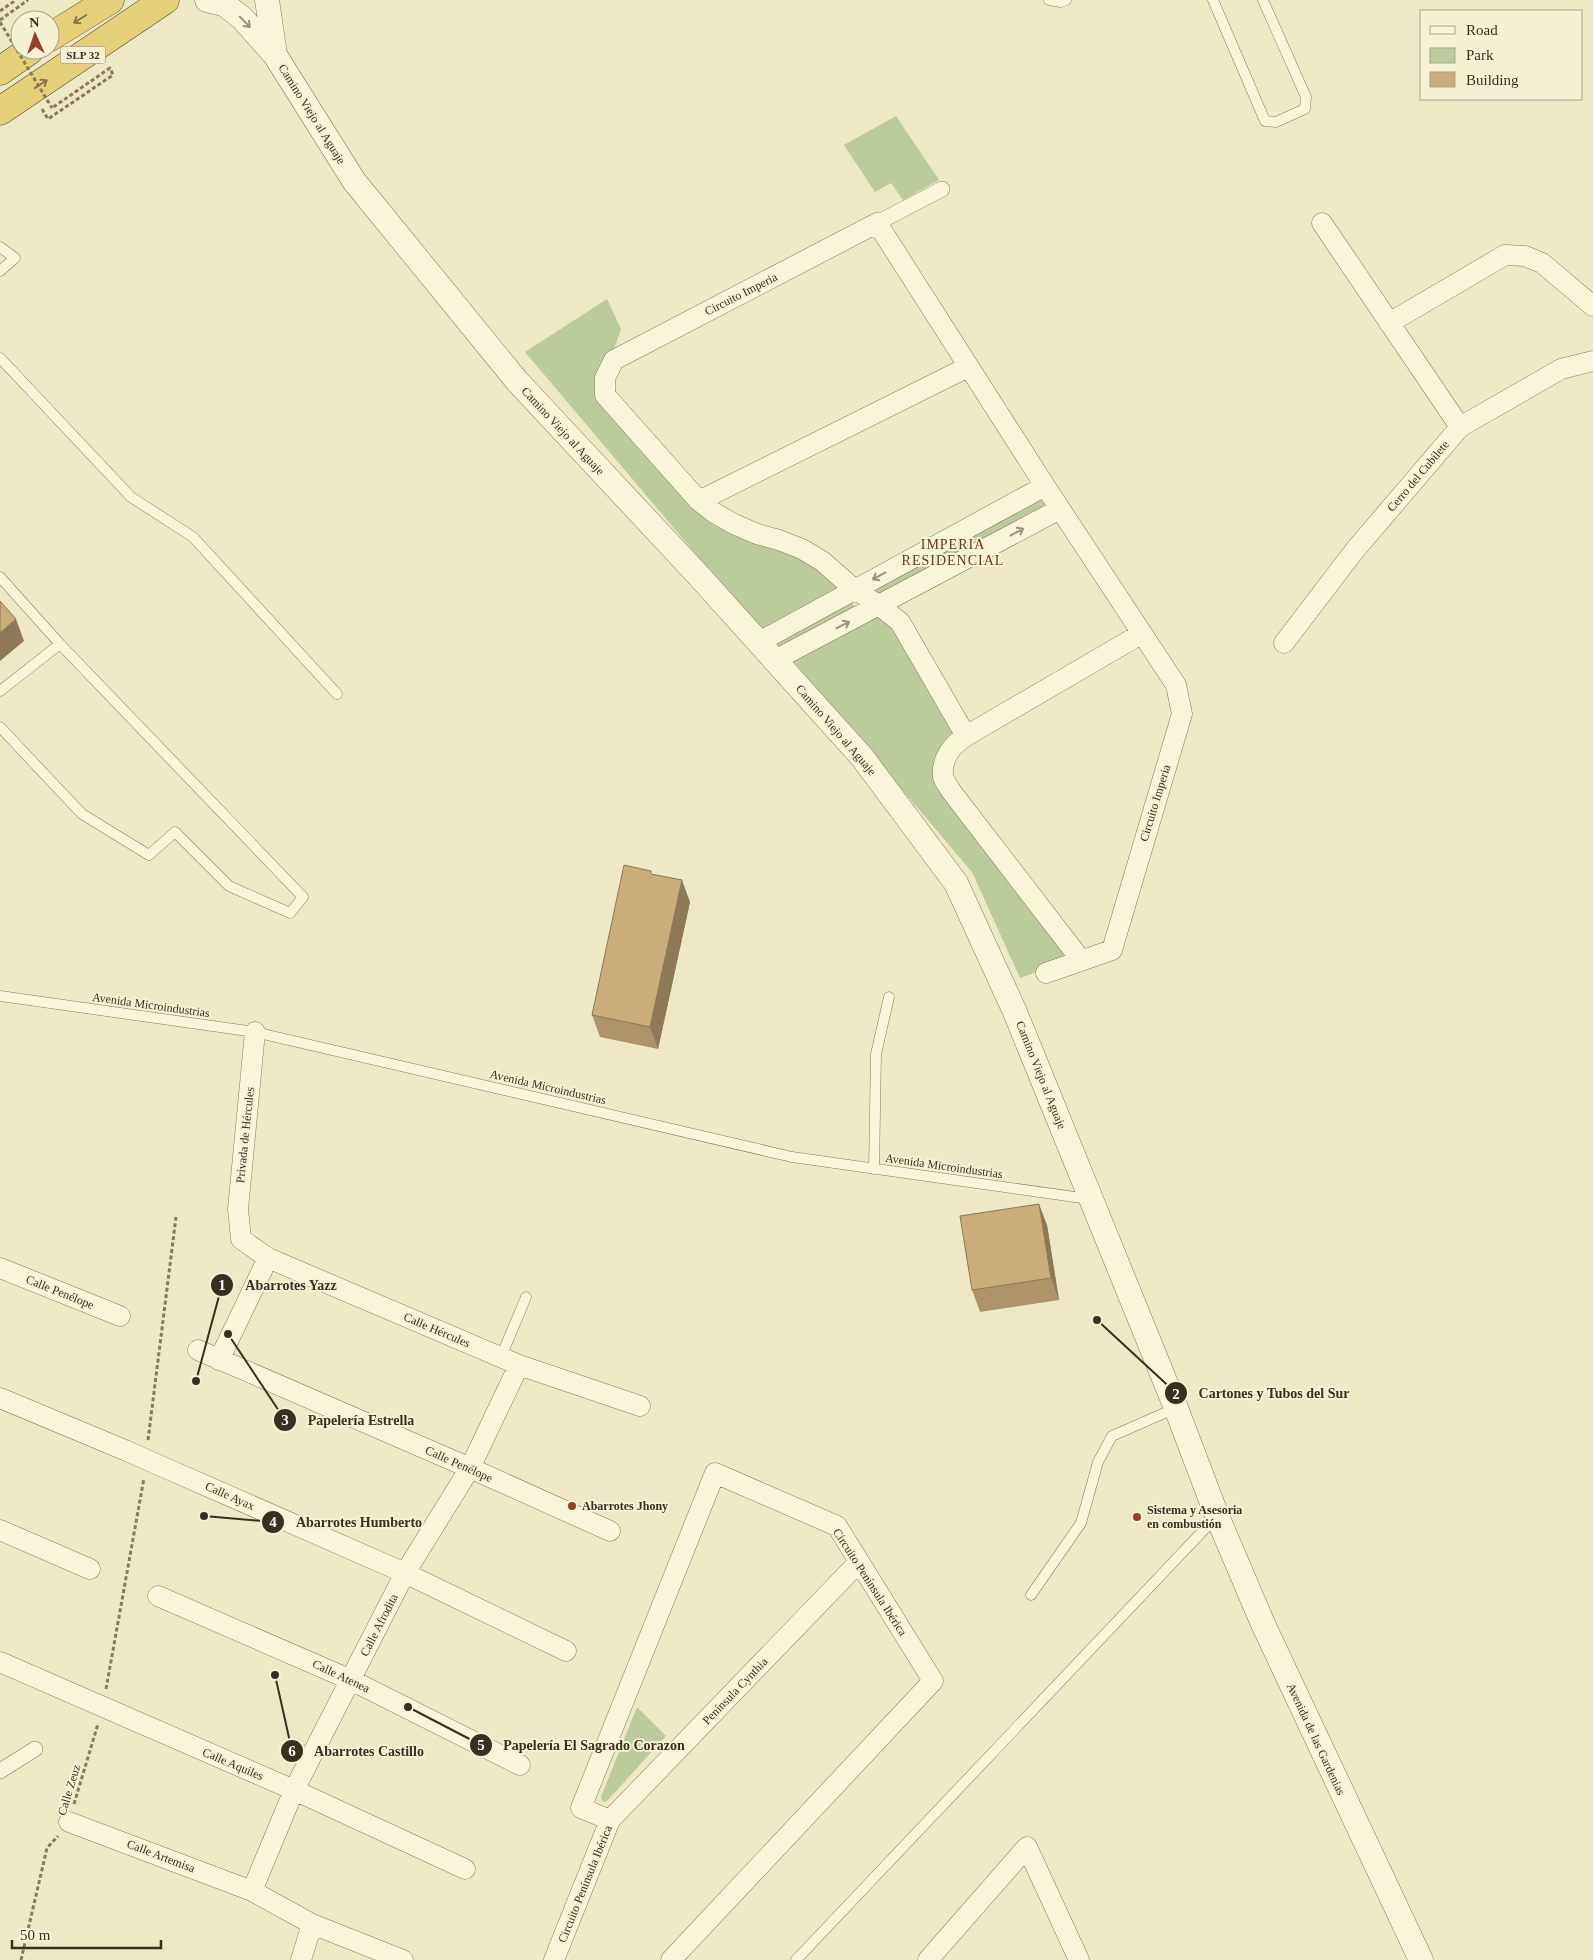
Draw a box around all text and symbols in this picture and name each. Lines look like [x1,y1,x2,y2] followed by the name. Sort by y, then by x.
[10,10,60,60] north arrow
[1420,10,1583,100] legend
[73,14,87,24] one-way arrow
[29,15,40,30] text: N
[239,15,251,28] one-way arrow
[1466,22,1498,38] text: Road
[61,46,106,64] road number: SLP 32
[1466,47,1494,63] text: Park
[275,61,349,167] street label: Camino Viejo al Aguaje
[1466,72,1519,88] text: Building
[33,78,47,88] one-way arrow
[702,269,780,318] street label: Circuito Imperia
[519,384,607,478] street label: Camino Viejo al Aguaje
[1384,438,1452,514] street label: Cerro del Cubilete
[1009,527,1024,536] one-way arrow
[902,537,1004,568] district label: IMPERIA RESIDENCIAL
[872,571,887,581] one-way arrow
[835,620,850,629] one-way arrow
[793,682,879,778] street label: Camino Viejo al Aguaje
[1137,762,1174,843] street label: Circuito Imperia
[91,990,211,1020] street label: Avenida Microindustrias
[1013,1019,1069,1131] street label: Camino Viejo al Aguaje
[489,1067,608,1107] street label: Avenida Microindustrias
[233,1086,257,1184] street label: Privada de Hércules
[884,1151,1004,1181] street label: Avenida Microindustrias
[210,1271,347,1300] callout: Abarrotes Yazz
[24,1272,96,1312] street label: Calle Penélope
[218,1277,226,1293] text: 1
[245,1278,337,1293] text: Abarrotes Yazz
[402,1310,473,1350] street label: Calle Hércules
[1163,1379,1360,1408] callout: Cartones y Tubos del Sur
[1172,1386,1180,1402] text: 2
[1199,1386,1349,1401] text: Cartones y Tubos del Sur
[273,1405,425,1434] callout: Papelería Estrella
[281,1412,289,1428] text: 3
[308,1413,414,1428] text: Papelería Estrella
[423,1443,495,1485] street label: Calle Penélope
[203,1479,257,1513] street label: Calle Ayax
[582,1499,668,1513] place label: Abarrotes Jhony
[566,1500,578,1512] marker: Abarrotes Jhony
[1147,1503,1242,1531] place label: Sistema y Asesoria en combustión
[261,1508,432,1537] callout: Abarrotes Humberto
[1131,1511,1143,1523] marker: Sistema y Asesoria en combustión
[269,1514,277,1530] text: 4
[296,1515,422,1530] text: Abarrotes Humberto
[830,1526,910,1639] street label: Circuito Península Ibérica
[357,1591,401,1659] street label: Calle Afrodita
[700,1654,771,1727] street label: Península Cynthia
[310,1657,373,1696] street label: Calle Atenea
[1284,1681,1348,1798] street label: Avenida de las Gardenias
[469,1731,695,1760] callout: Papelería El Sagrado Corazon
[279,1736,434,1765] callout: Abarrotes Castillo
[477,1737,485,1753] text: 5
[503,1738,685,1753] text: Papelería El Sagrado Corazon
[288,1743,296,1759] text: 6
[314,1744,424,1759] text: Abarrotes Castillo
[200,1745,266,1783] street label: Calle Aquiles
[55,1763,83,1817] street label: Calle Zeuz
[555,1823,615,1945] street label: Circuito Península Ibérica
[125,1837,198,1876] street label: Calle Artemisa
[12,1918,161,1950] scale bar
[20,1927,51,1943] text: 50 m

